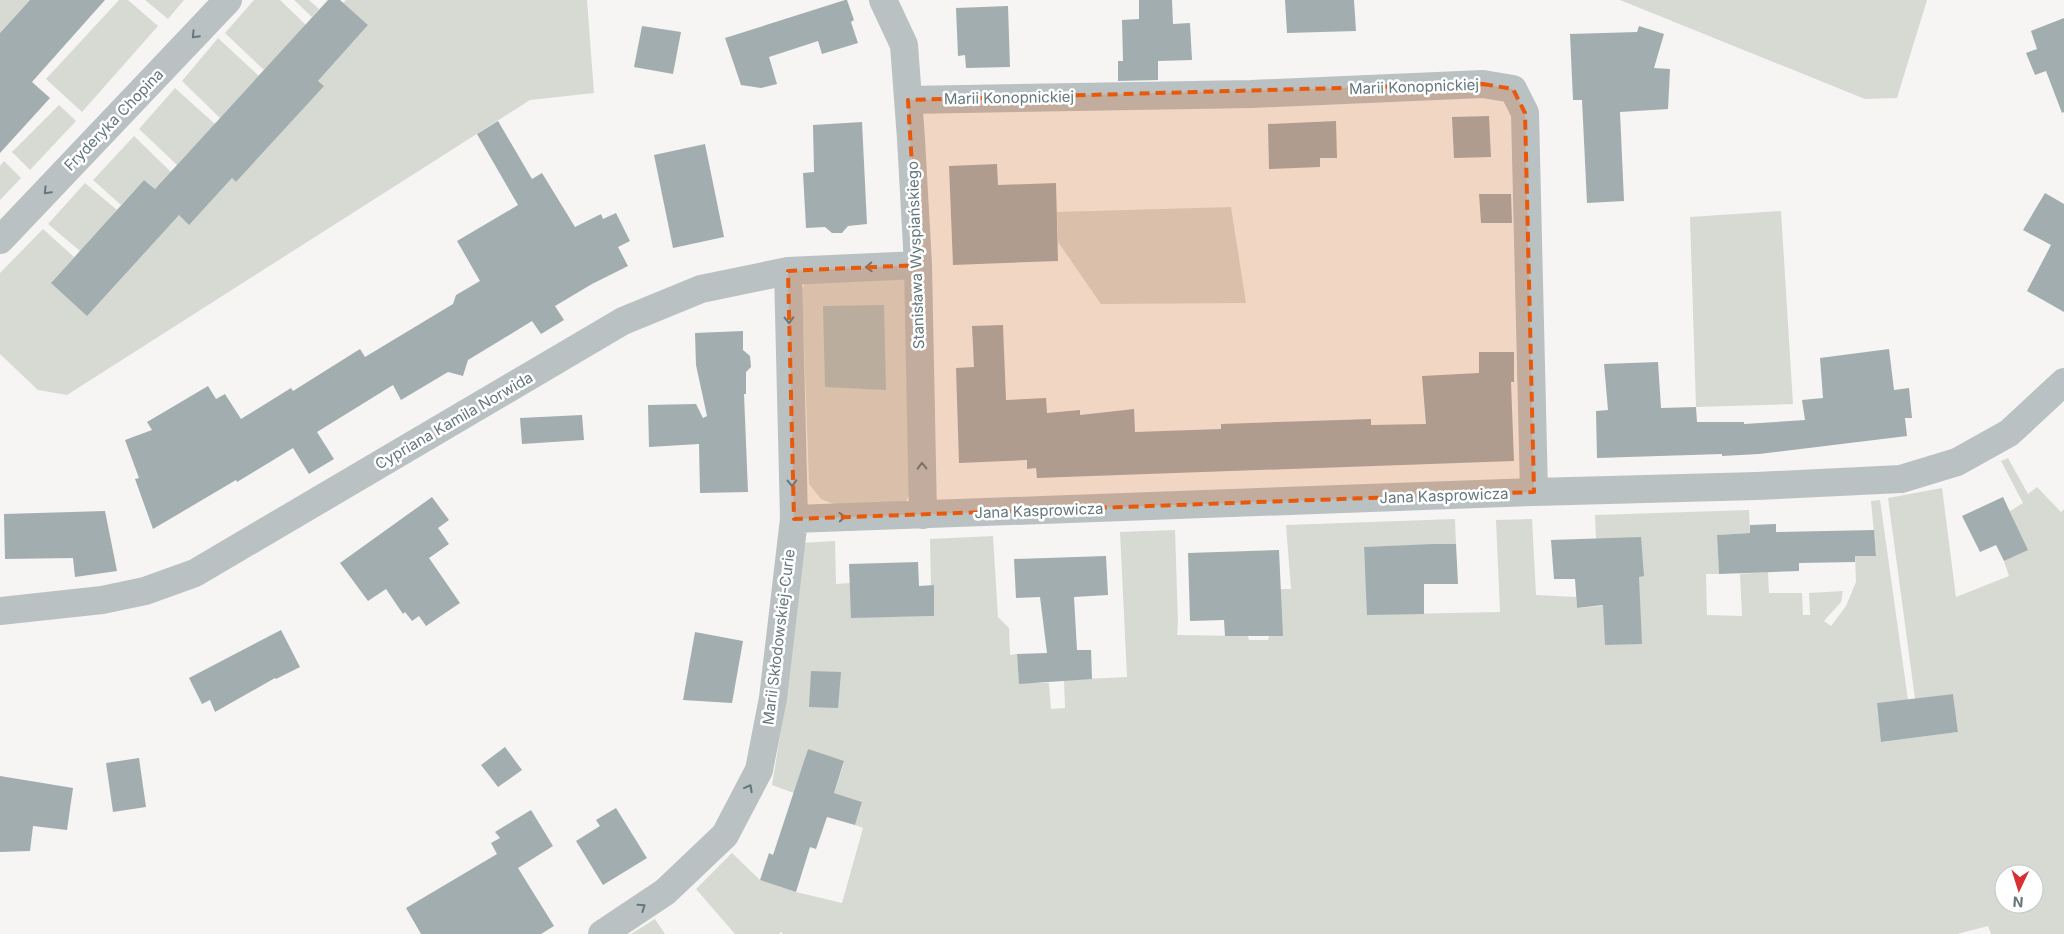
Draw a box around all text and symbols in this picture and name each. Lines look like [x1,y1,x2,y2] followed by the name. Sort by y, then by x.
[192,30,201,39] one-way arrow
[60,65,167,175] street label: Fryderyka Chopina
[1349,75,1479,98] street label: Marii Konopnickiej
[944,87,1074,108] street label: Marii Konopnickiej
[903,161,928,349] street label: Stanisława Wyspiańskiego
[44,185,53,194] one-way arrow
[865,262,873,273] one-way arrow
[784,316,794,324] one-way arrow
[371,368,536,474] street label: Cypriana Kamila Norwida
[917,462,927,470] one-way arrow
[786,479,797,487] one-way arrow
[1379,484,1509,507] street label: Jana Kasprowicza
[974,499,1104,522] street label: Jana Kasprowicza
[839,512,847,523] one-way arrow
[758,548,799,726] street label: Marii Skłodowskiej-Curie
[743,785,753,794] one-way arrow
[1994,864,2044,914] north arrow
[2012,894,2024,911] text: N
[636,904,646,913] one-way arrow

